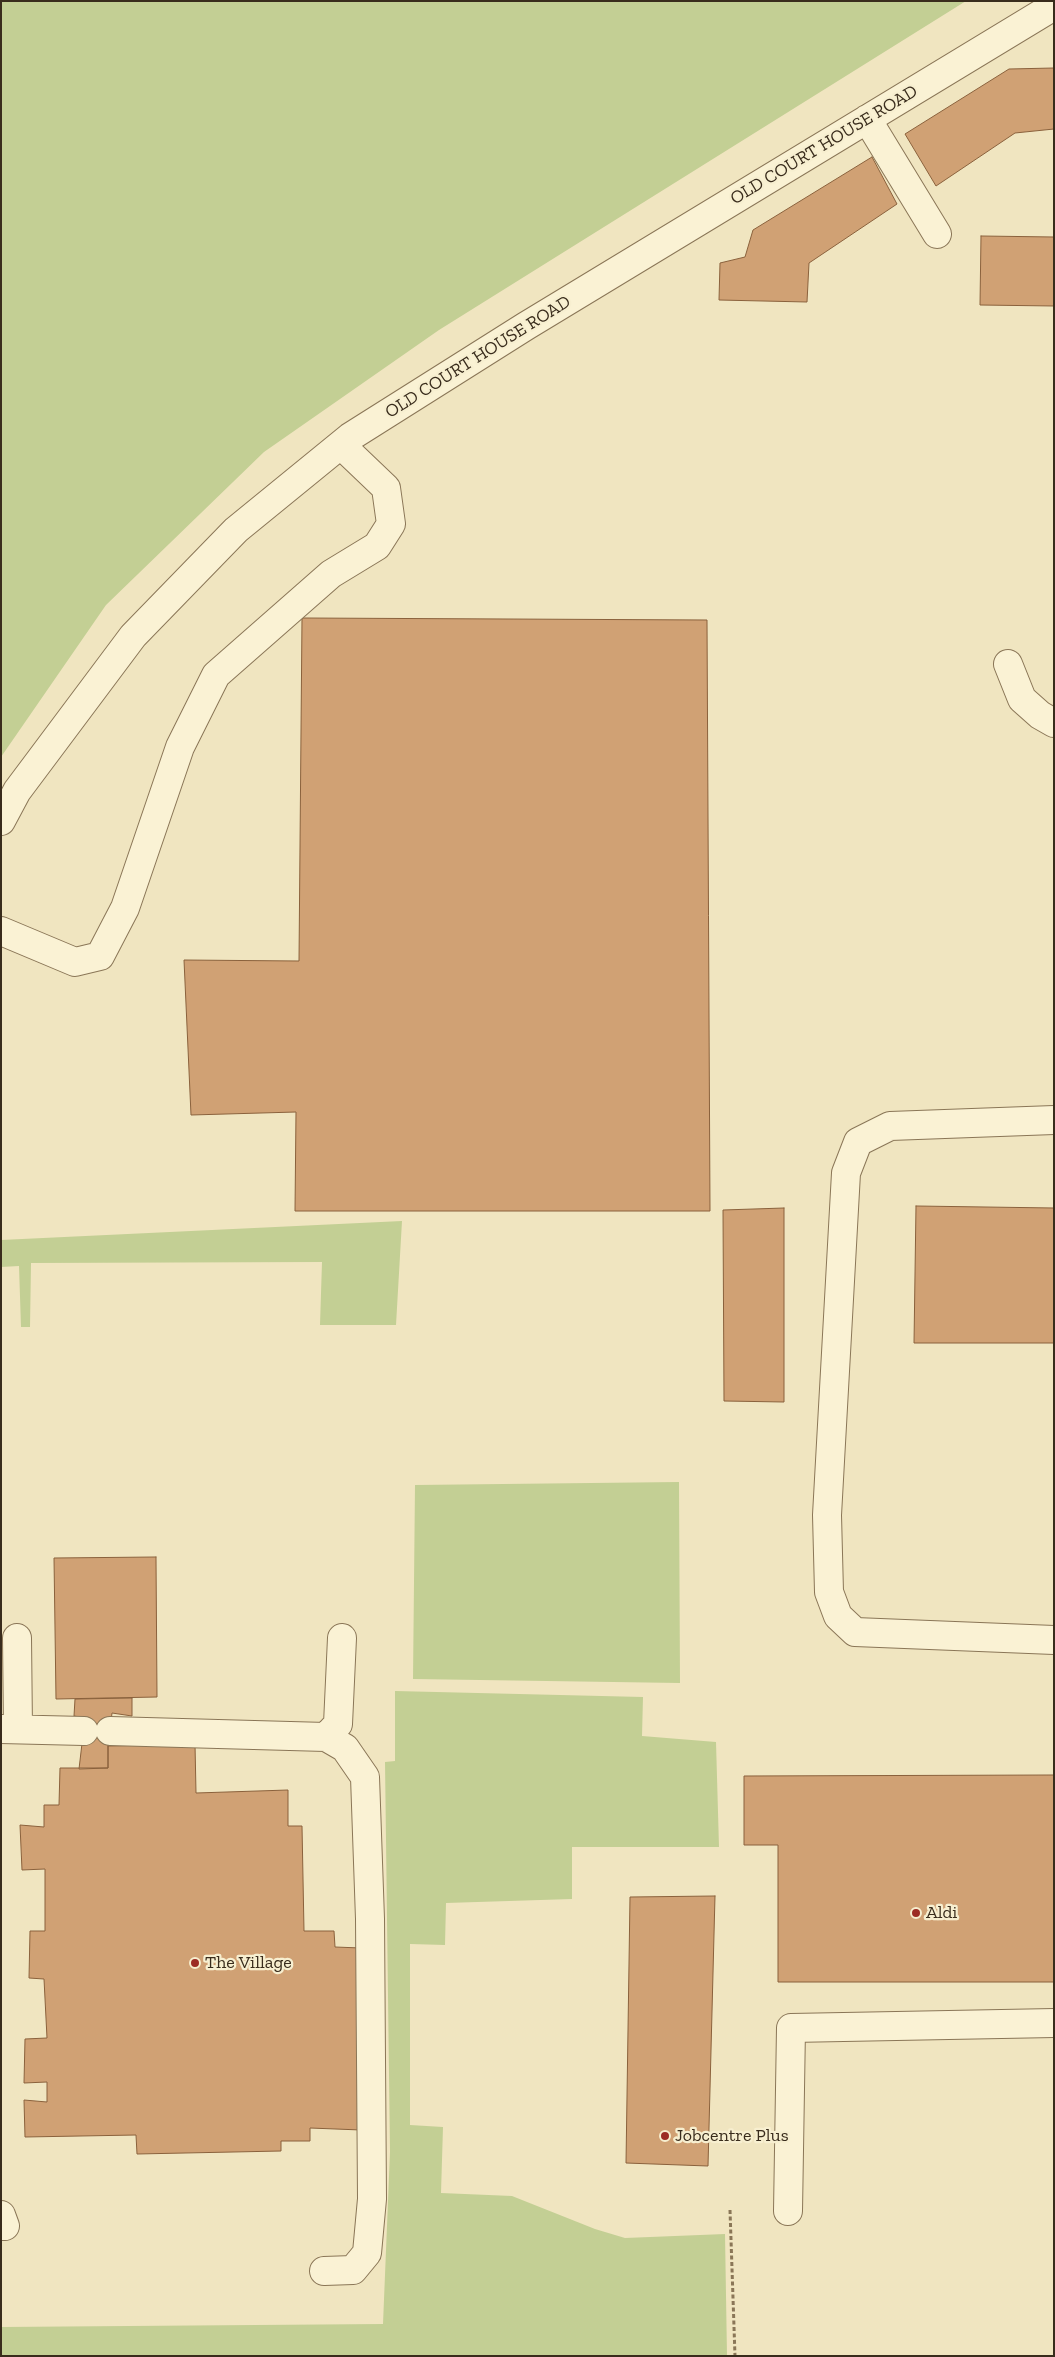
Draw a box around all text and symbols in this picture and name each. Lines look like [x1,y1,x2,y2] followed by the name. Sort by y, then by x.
[726,80,922,210] street label: OLD COURT HOUSE ROAD
[381,291,575,423] street label: OLD COURT HOUSE ROAD
[926,1902,957,1924] place label: Aldi
[910,1907,922,1919] marker: Aldi
[205,1952,292,1974] place label: The Village
[189,1957,201,1969] marker: The Village
[675,2125,789,2147] place label: Jobcentre Plus
[659,2130,671,2142] marker: Jobcentre Plus

